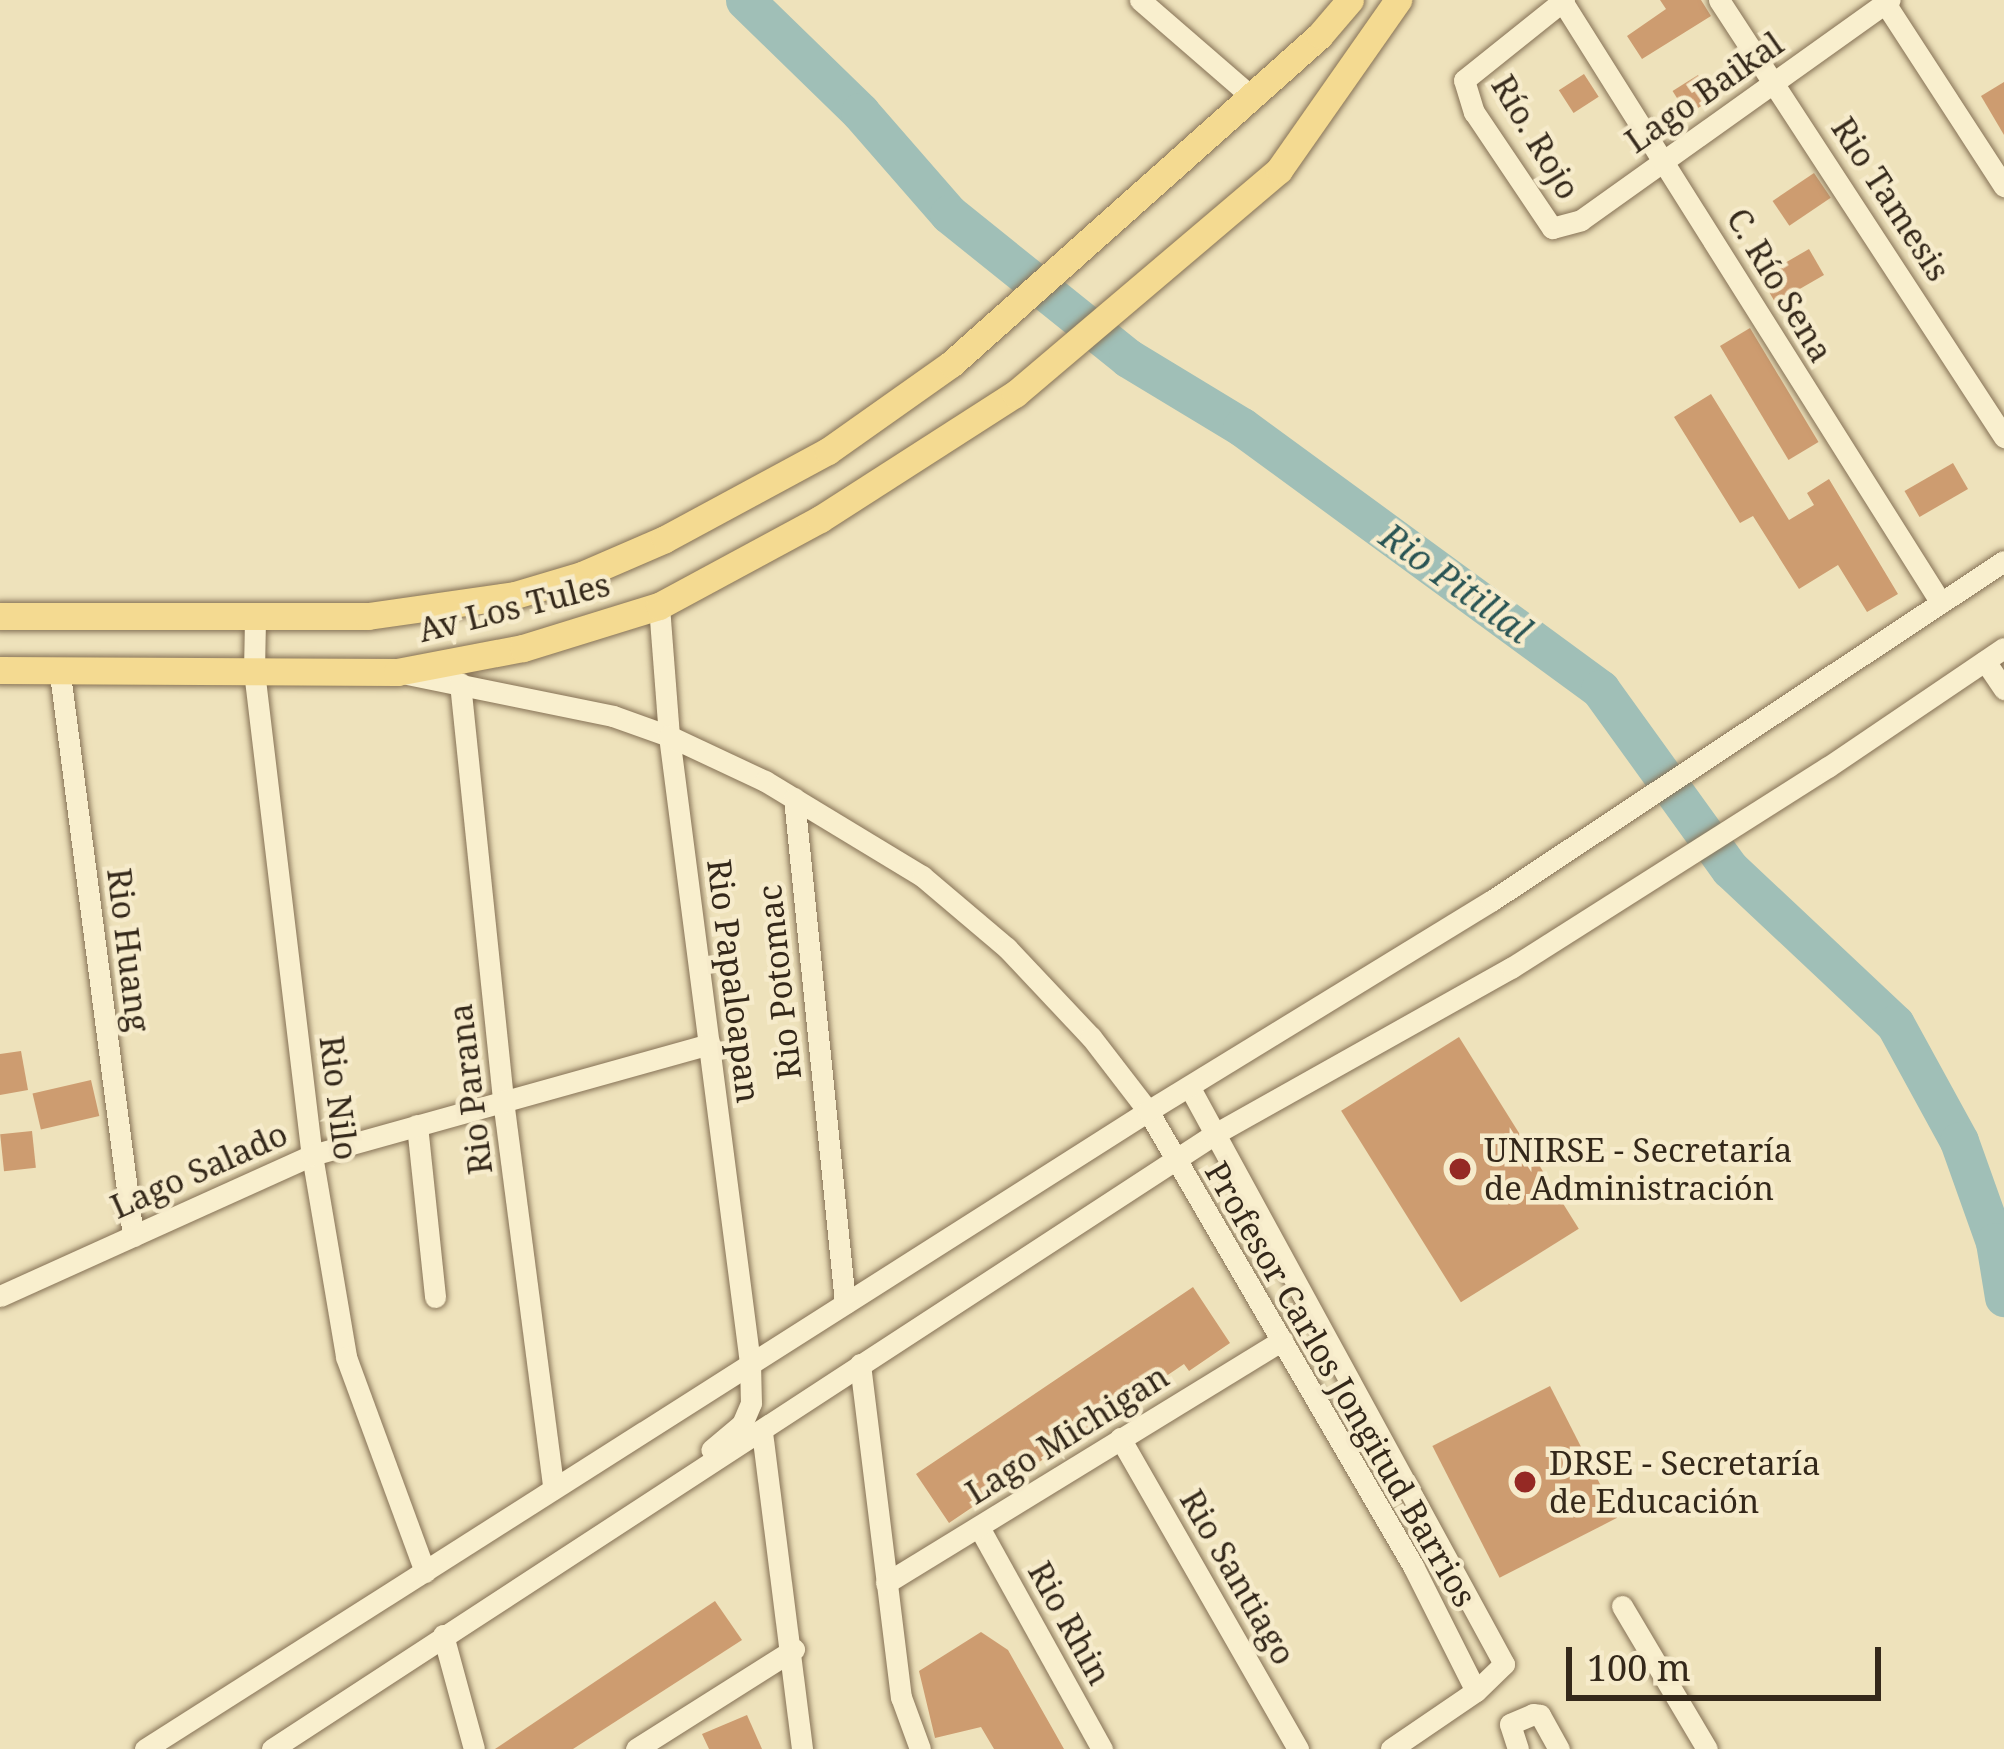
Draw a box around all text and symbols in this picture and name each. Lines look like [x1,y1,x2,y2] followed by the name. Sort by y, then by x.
[1618,23,1790,161] street label: Lago Baikal
[1484,68,1588,206] street label: Río. Rojo
[1824,110,1958,288] street label: Rio Tamesis
[1719,201,1841,369] street label: C. Río Sena
[1372,514,1540,652] water label: Rio Pitillal
[414,564,614,650] street label: Av Los Tules
[699,857,769,1105] street label: Rio Papaloapan
[99,866,159,1034] street label: Rio Huang
[749,883,809,1081] street label: Rio Potomac
[440,1001,500,1177] street label: Rio Parana
[312,1034,366,1162] street label: Rio Nilo
[105,1113,293,1227] street label: Lago Salado
[1484,1130,1792,1208] place label: UNIRSE - Secretaría de Administración
[1197,1155,1485,1613] street label: Profesor Carlos Jongitud Barrios
[1447,1156,1473,1182] marker: UNIRSE - Secretaría de Administración
[958,1356,1176,1512] street label: Lago Michigan
[1549,1443,1820,1521] place label: DRSE - Secretaría de Educación
[1512,1469,1538,1495] marker: DRSE - Secretaría de Educación
[1172,1483,1304,1671] street label: Rio Santiago
[1020,1555,1120,1691] street label: Rio Rhin
[1572,1623,1887,1697] scale bar
[1587,1643,1691,1692] text: 100 m

